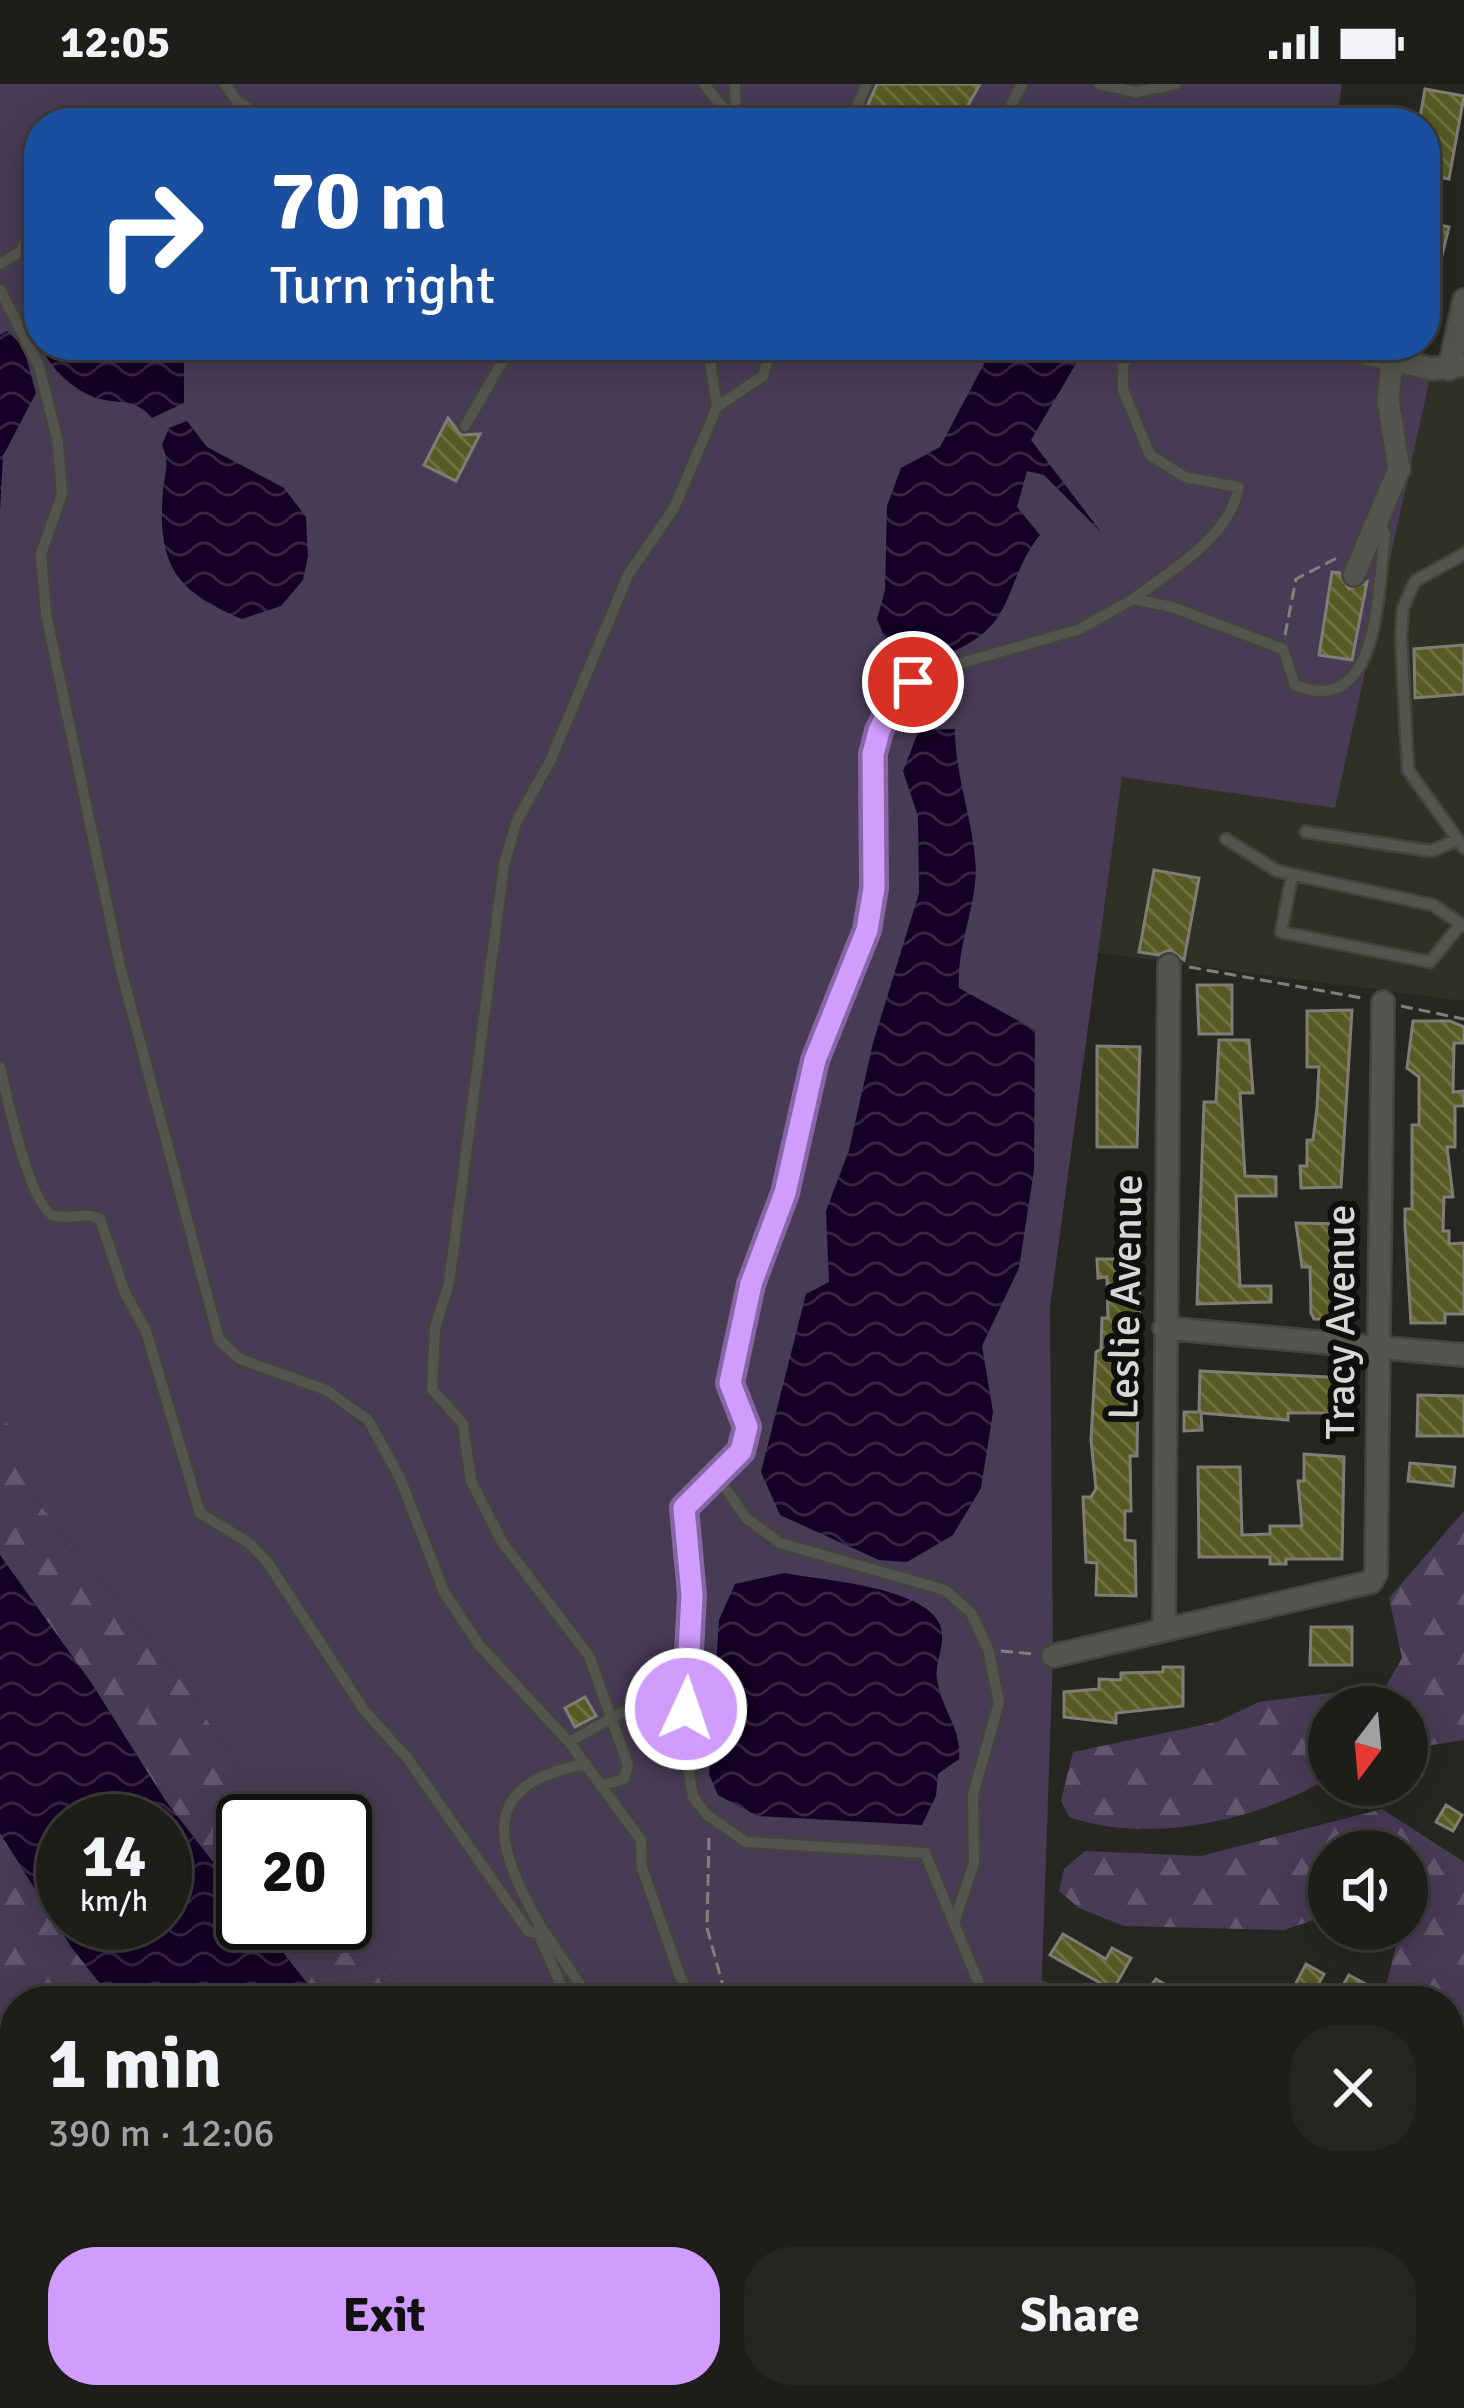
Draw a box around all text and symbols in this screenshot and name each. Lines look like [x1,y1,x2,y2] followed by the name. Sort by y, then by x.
[60,15,170,70] text: 12:05
[270,149,447,253] text: 70 m
[72,156,228,312] icon: right
[270,252,495,319] text: Turn right
[862,631,964,733] pin
[880,649,946,715] icon: arrive
[1098,1174,1154,1420] street label: Leslie Avenue
[1315,1205,1366,1439] street label: Tracy Avenue
[623,1646,749,1772] position arrow
[1308,1686,1428,1806] north arrow
[1308,1686,1428,1950] map controls
[216,1794,372,1950] speed limit sign: 20
[82,1820,146,1894] text: 14
[1308,1830,1428,1950] button: sound
[80,1883,148,1920] text: km/h
[48,2019,222,2108] text: 1 min
[1290,2025,1416,2151] button: close
[48,2109,275,2157] text: 390 m · 12:06
[48,2247,720,2385] button: Exit
[744,2247,1416,2385] button: Share

